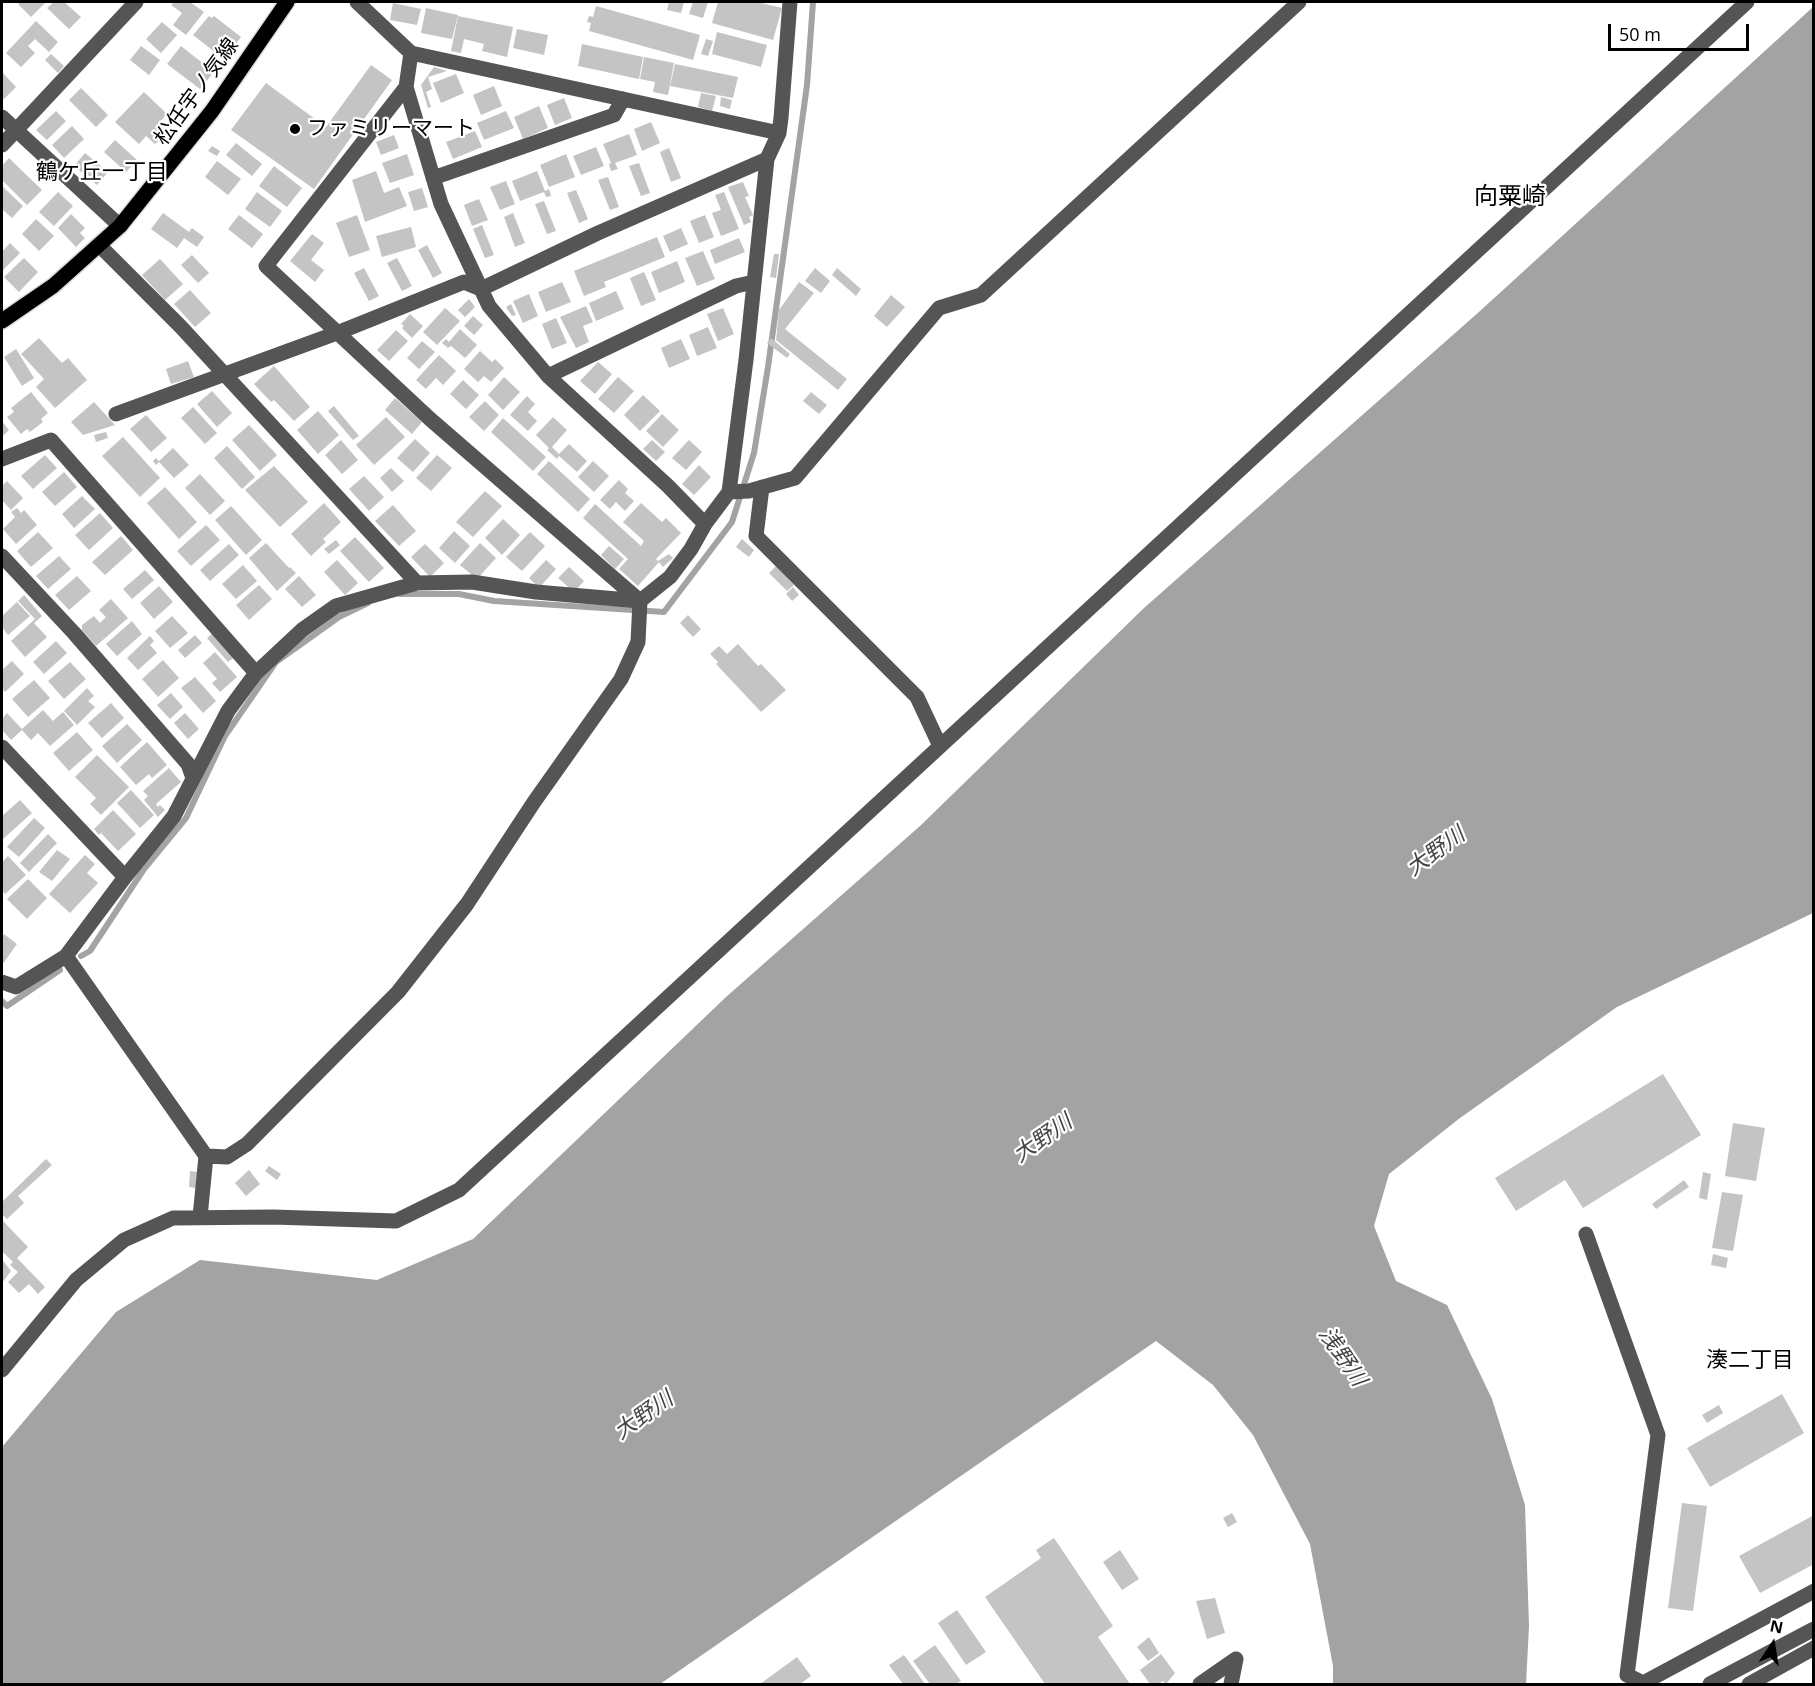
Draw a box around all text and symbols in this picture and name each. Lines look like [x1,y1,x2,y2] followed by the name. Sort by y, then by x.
[1611,12,1752,50] scale bar
[1619,22,1661,46] text: 50 m
[150,34,244,150] street label: 松任宇ノ気線
[307,116,475,142] place label: ファミリーマート
[288,122,302,136] marker: ファミリーマート
[36,160,168,186] district label: 鶴ケ丘一丁目
[1474,183,1546,211] district label: 向粟崎
[1402,822,1470,882] water label: 大野川
[1008,1109,1078,1169] water label: 大野川
[1313,1322,1371,1392] water label: 浅野川
[1706,1348,1794,1374] district label: 湊二丁目
[609,1386,679,1446] water label: 大野川
[1743,1614,1803,1674] north arrow
[1768,1614,1785,1639] text: N

